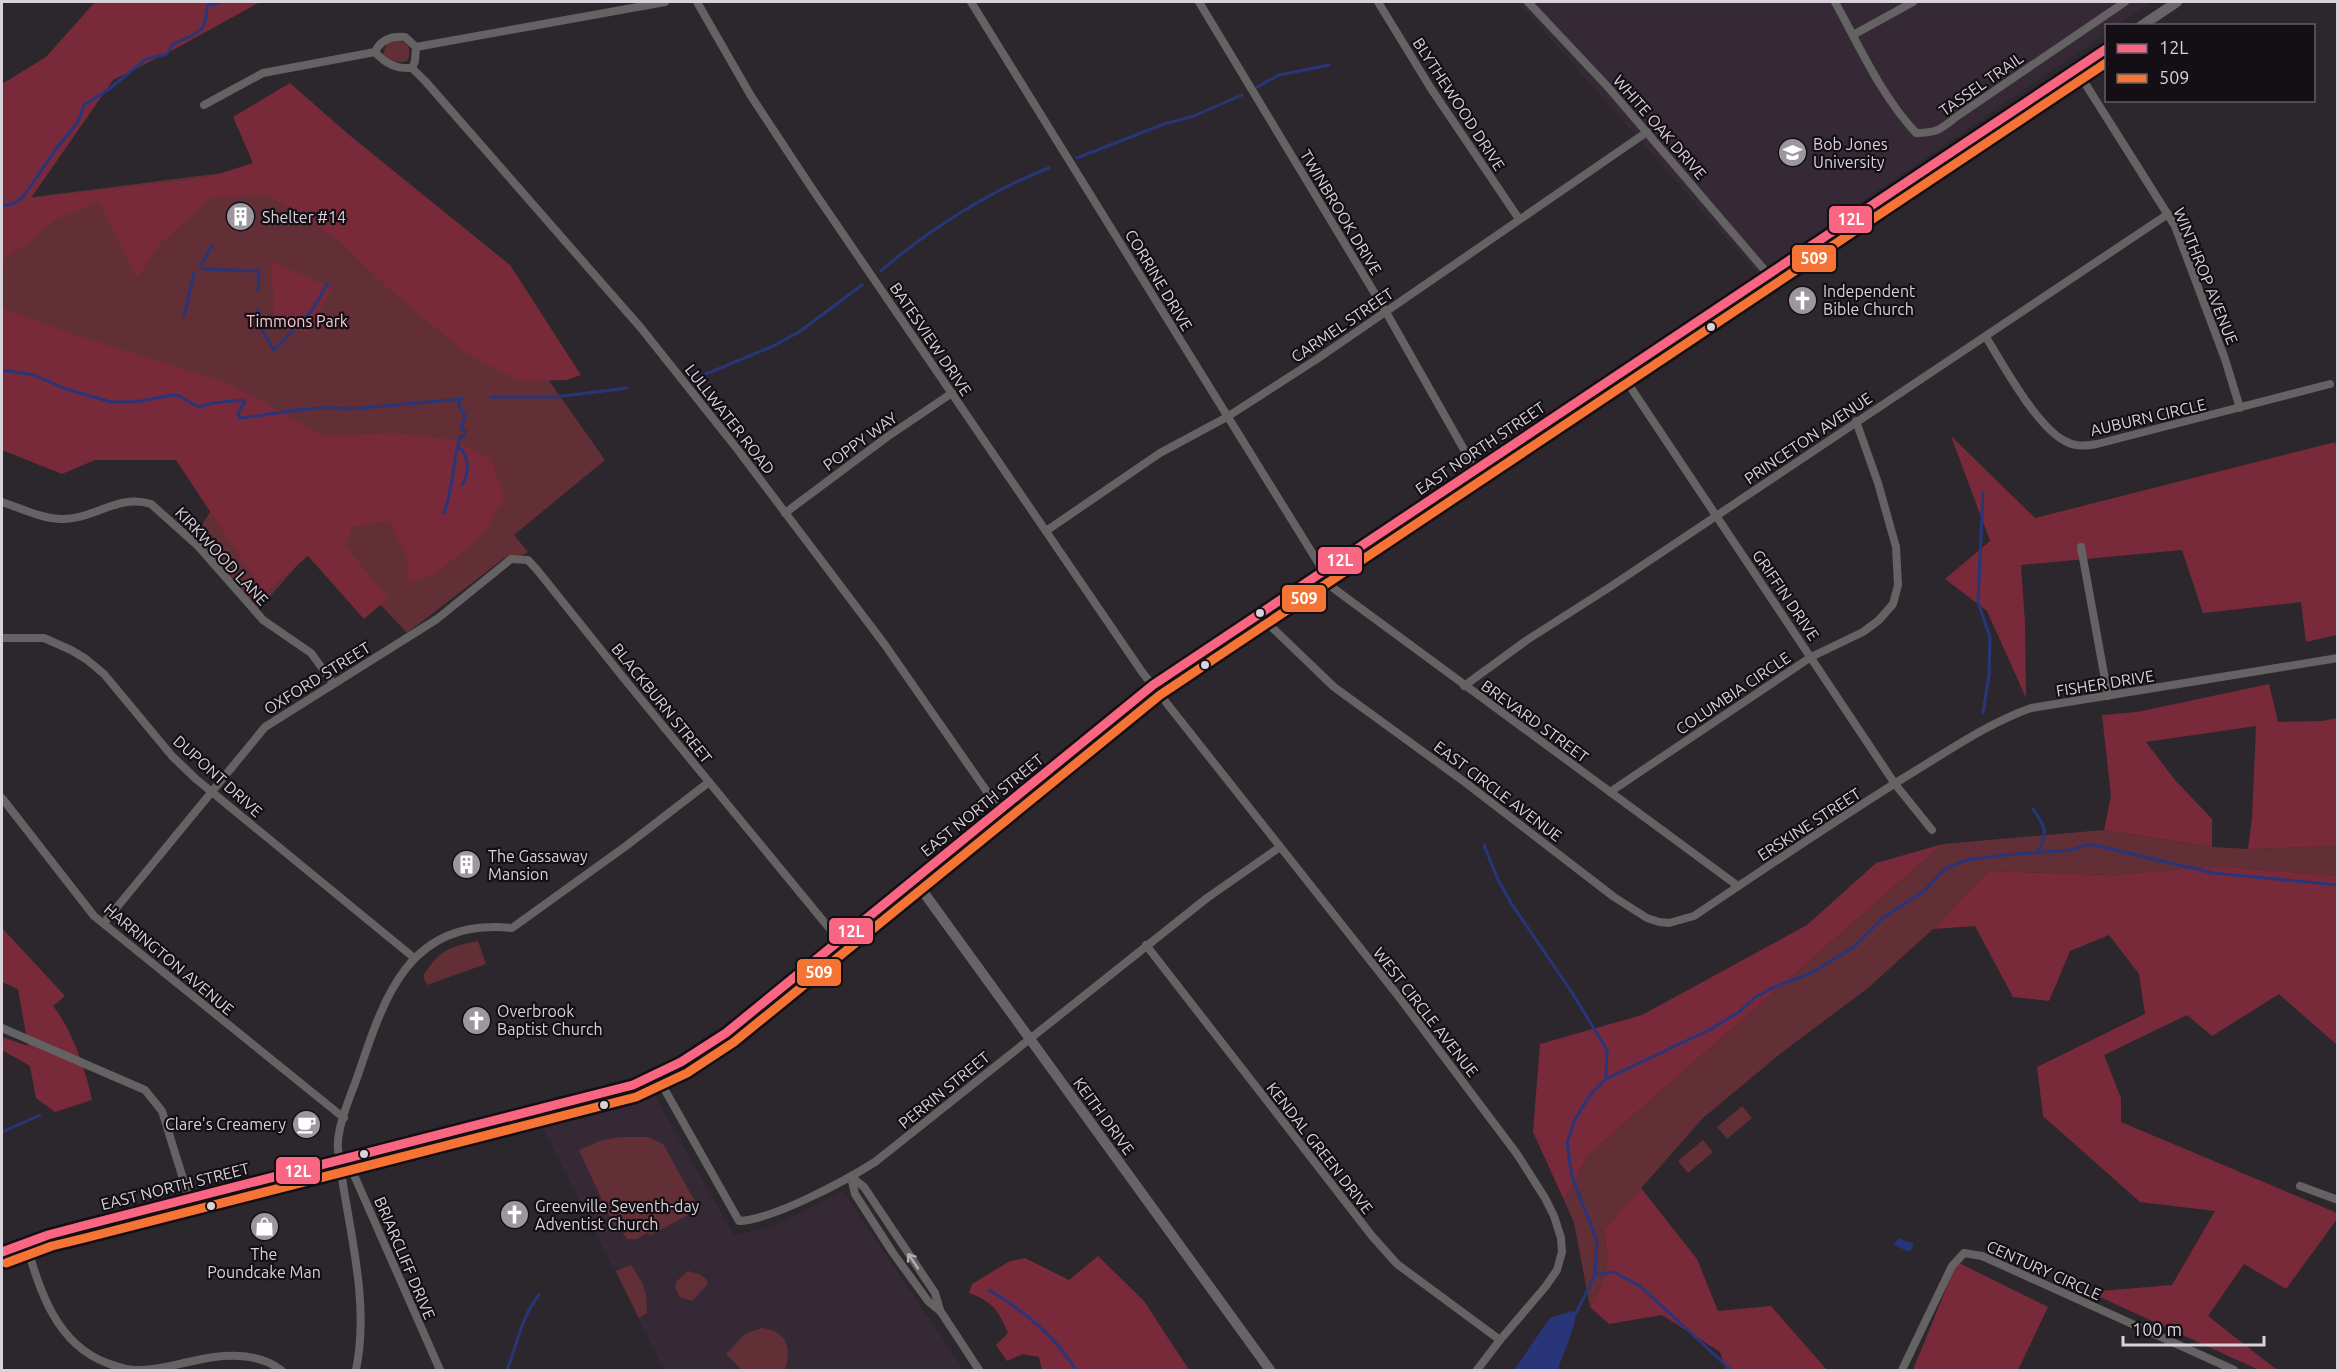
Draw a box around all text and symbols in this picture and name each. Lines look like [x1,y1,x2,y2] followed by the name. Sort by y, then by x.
[2105,24,2315,102] legend
[1409,34,1509,174] street label: BLYTHEWOOD DRIVE
[2159,37,2188,57] text: 12L
[1936,48,2026,120] street label: TASSEL TRAIL
[2159,67,2189,87] text: 509
[1610,71,1710,183] street label: WHITE OAK DRIVE
[1813,135,1888,171] place label: Bob Jones University
[1776,137,1808,169] school or university icon: Bob Jones University
[1297,146,1385,278] street label: TWINBROOK DRIVE
[225,201,257,233] building icon: Shelter #14
[1828,205,1873,234] line badge: 12L
[2170,205,2242,347] street label: WINTHROP AVENUE
[262,208,346,226] place label: Shelter #14
[1838,210,1865,228] text: 12L
[1122,226,1196,334] street label: CORRINE DRIVE
[1791,244,1837,273] line badge: 509
[1800,249,1828,267] text: 509
[887,279,975,399] street label: BATESVIEW DRIVE
[1823,282,1916,318] place label: Independent Bible Church
[1287,284,1397,366] street label: CARMEL STREET
[1786,284,1818,316] church icon: Independent Bible Church
[246,312,348,330] park label: Timmons Park
[1705,321,1717,333] unlabelled marker
[682,361,778,477] street label: LULLWATER ROAD
[1741,389,1875,487] street label: PRINCETON AVENUE
[2088,395,2208,439] street label: AUBURN CIRCLE
[1412,398,1548,498] street label: EAST NORTH STREET
[819,408,901,474] street label: POPPY WAY
[172,503,272,609] street label: KIRKWOOD LANE
[1317,546,1363,575] line badge: 12L
[1749,546,1823,644] street label: GRIFFIN DRIVE
[1327,551,1354,569] text: 12L
[1281,584,1327,613] line badge: 509
[1290,589,1318,607] text: 509
[1254,607,1266,619] unlabelled marker
[261,638,374,718] street label: OXFORD STREET
[608,640,716,767] street label: BLACKBURN STREET
[1672,648,1794,738] street label: COLUMBIA CIRCLE
[1199,659,1211,671] unlabelled marker
[2055,666,2155,700] street label: FISHER DRIVE
[1478,676,1592,766] street label: BREVARD STREET
[170,732,266,820] street label: DUPONT DRIVE
[1431,737,1565,845] street label: EAST CIRCLE AVENUE
[917,750,1047,860] street label: EAST NORTH STREET
[1754,784,1864,864] street label: ERSKINE STREET
[488,847,588,883] place label: The Gassaway Mansion
[451,849,483,881] building icon: The Gassaway Mansion
[100,899,238,1019] street label: HARRINGTON AVENUE
[828,917,874,945] line badge: 12L
[838,922,865,940] text: 12L
[1370,944,1482,1080] street label: WEST CIRCLE AVENUE
[796,958,842,987] line badge: 509
[805,963,833,981] text: 509
[497,1002,603,1038] place label: Overbrook Baptist Church
[460,1004,492,1036] church icon: Overbrook Baptist Church
[895,1048,993,1132] street label: PERRIN STREET
[1070,1074,1138,1158] street label: KEITH DRIVE
[1263,1079,1377,1217] street label: KENDAL GREEN DRIVE
[598,1099,610,1111] unlabelled marker
[291,1108,323,1140] cafe icon: Clare's Creamery
[165,1115,286,1133] place label: Clare's Creamery
[358,1148,370,1160] unlabelled marker
[275,1156,321,1185] line badge: 12L
[99,1159,251,1213] street label: EAST NORTH STREET
[285,1162,312,1180] text: 12L
[371,1194,439,1322] street label: BRIARCLIFF DRIVE
[535,1197,700,1233] place label: Greenville Seventh-day Adventist Church
[498,1199,530,1231] church icon: Greenville Seventh-day Adventist Church
[205,1200,217,1212] unlabelled marker
[248,1210,280,1242] shop icon: The Poundcake Man
[1984,1237,2104,1303] street label: CENTURY CIRCLE
[207,1245,321,1281] place label: The Poundcake Man
[907,1253,919,1270] one-way arrow
[2123,1309,2264,1347] scale bar
[2132,1319,2182,1339] text: 100 m

